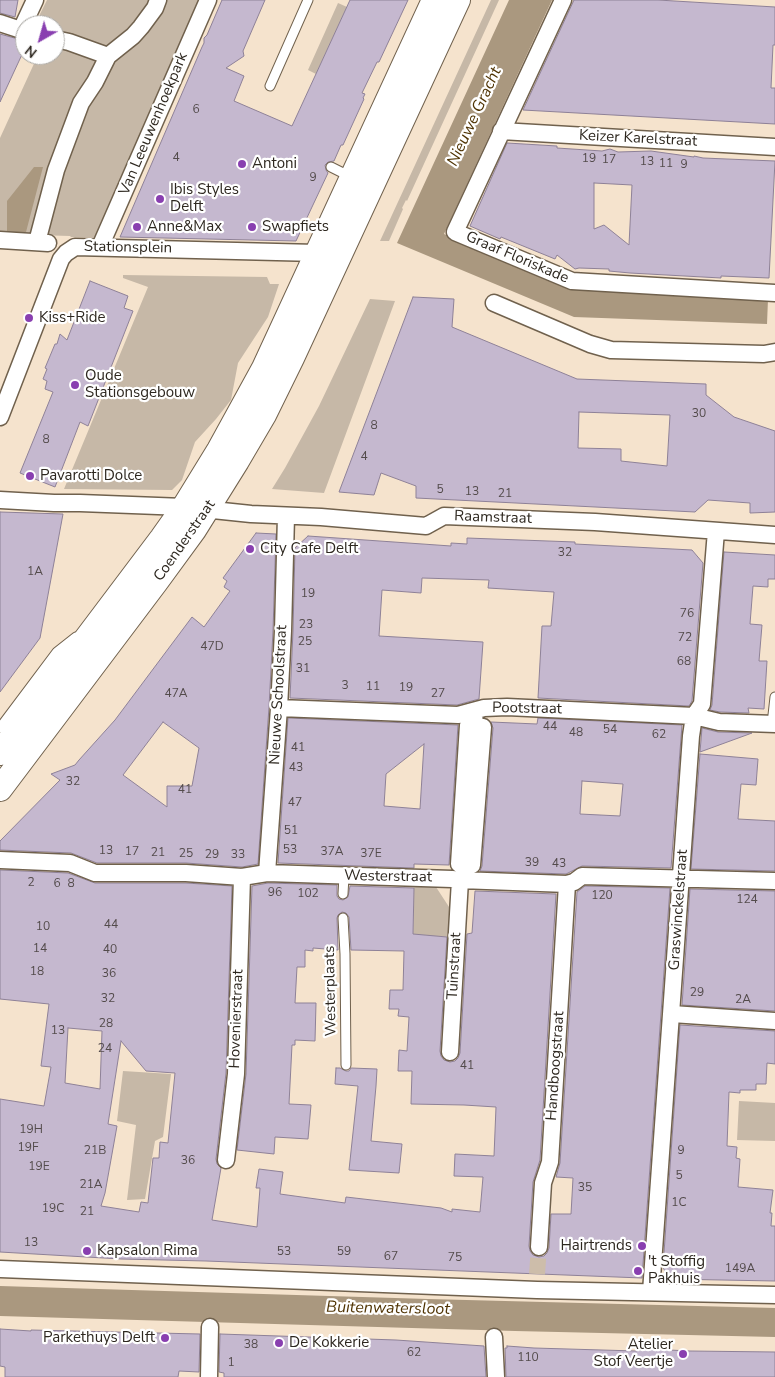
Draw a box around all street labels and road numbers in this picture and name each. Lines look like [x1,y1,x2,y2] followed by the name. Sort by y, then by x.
[116,50,192,198] street label: Van Leeuwenhoekpark
[578,127,698,151] street label: Keizer Karelstraat
[463,228,571,288] street label: Graaf Floriskade
[84,238,172,258] street label: Stationsplein
[150,497,220,585] street label: Coenderstraat
[454,508,532,528] street label: Raamstraat
[266,625,292,765] street label: Nieuwe Schoolstraat
[492,699,562,719] street label: Pootstraat
[666,849,692,971] street label: Graswinckelstraat
[344,867,432,887] street label: Westerstraat
[444,932,466,1000] street label: Tuinstraat
[321,945,341,1037] street label: Westerplaats
[226,969,248,1069] street label: Hovenierstraat
[543,1011,569,1121] street label: Handboogstraat

